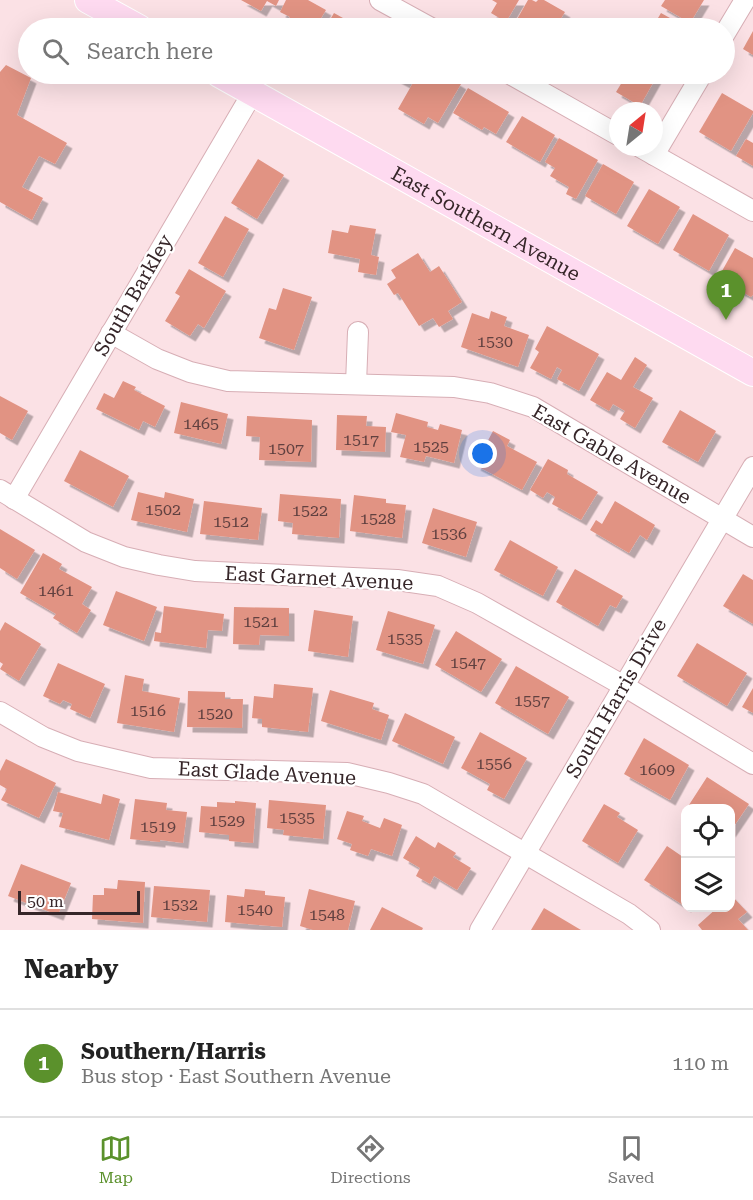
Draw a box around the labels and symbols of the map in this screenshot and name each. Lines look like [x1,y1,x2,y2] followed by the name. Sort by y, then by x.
[609,102,663,156] north arrow
[387,161,585,286] street label: East Southern Avenue
[89,230,178,360] street label: South Barkley
[706,270,746,320] pin: 1
[477,332,513,351] house number: 1530
[528,399,696,509] street label: East Gable Avenue
[183,414,219,433] house number: 1465
[343,430,379,449] house number: 1517
[413,437,449,456] house number: 1525
[268,439,304,458] house number: 1507
[468,439,497,468] your location
[145,500,181,519] house number: 1502
[292,501,328,520] house number: 1522
[360,509,396,528] house number: 1528
[213,512,249,531] house number: 1512
[431,524,467,543] house number: 1536
[224,561,414,595] street label: East Garnet Avenue
[38,581,74,600] house number: 1461
[243,612,279,631] house number: 1521
[561,614,671,782] street label: South Harris Drive
[387,629,423,648] house number: 1535
[450,653,486,672] house number: 1547
[514,691,550,710] house number: 1557
[130,701,166,720] house number: 1516
[197,704,233,723] house number: 1520
[476,754,512,773] house number: 1556
[177,756,357,790] street label: East Glade Avenue
[639,760,675,779] house number: 1609
[279,808,315,827] house number: 1535
[209,811,245,830] house number: 1529
[140,817,176,836] house number: 1519
[18,888,140,916] scale bar
[162,895,198,914] house number: 1532
[237,900,273,919] house number: 1540
[309,905,345,924] house number: 1548

